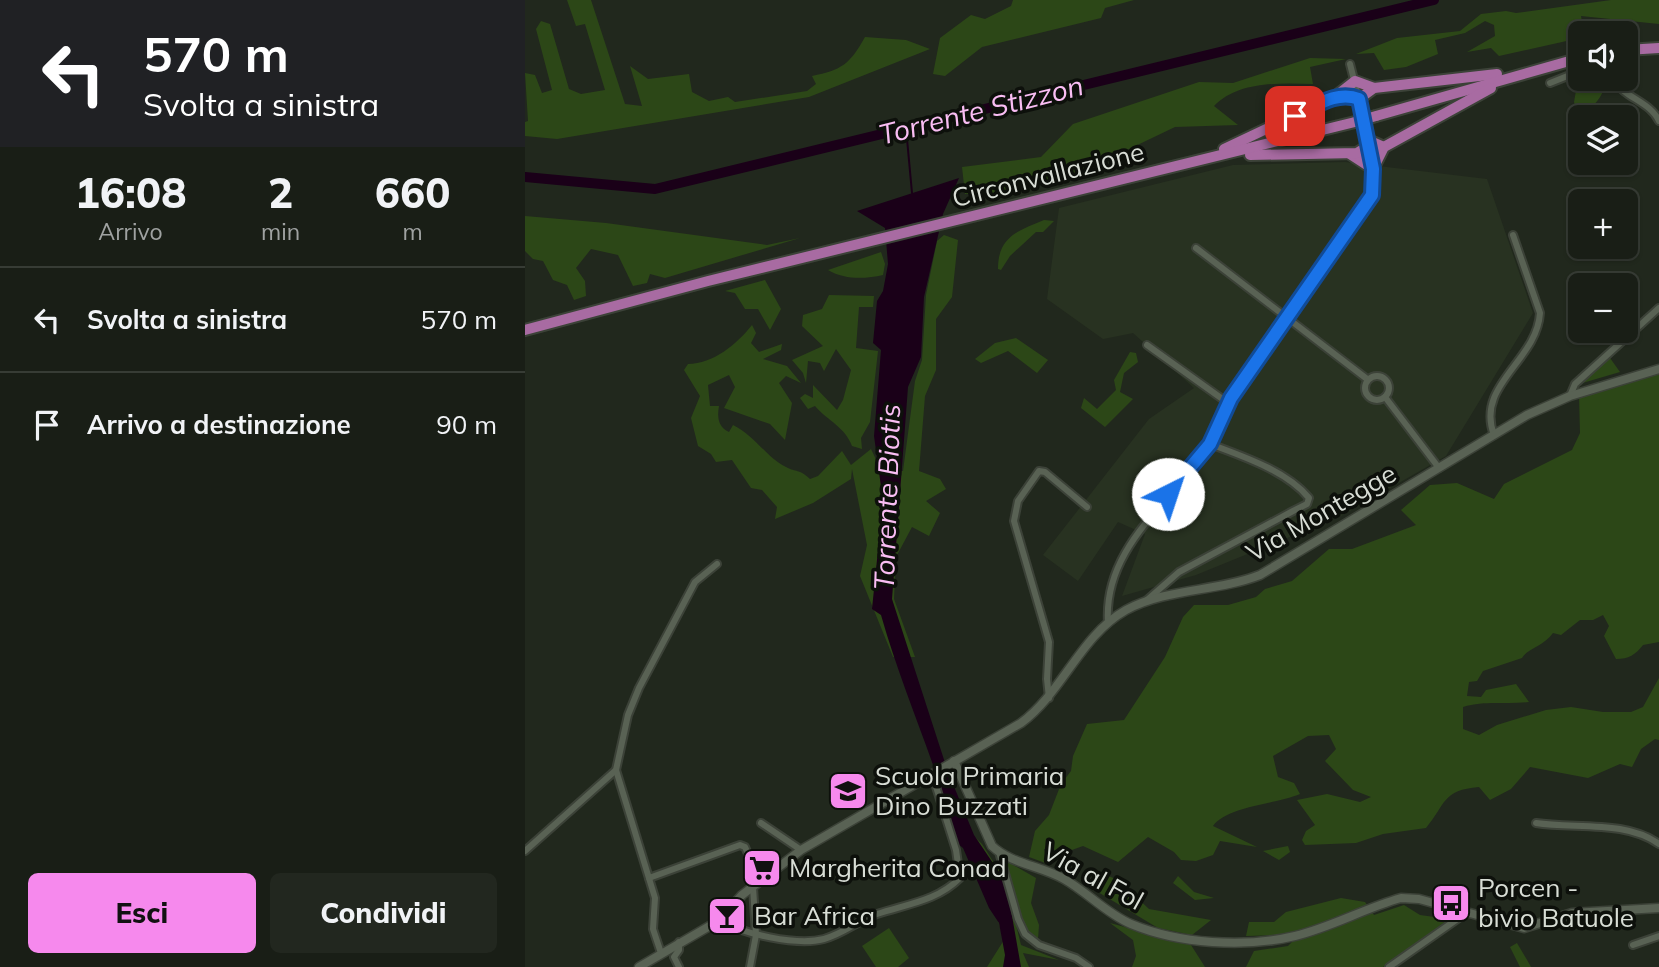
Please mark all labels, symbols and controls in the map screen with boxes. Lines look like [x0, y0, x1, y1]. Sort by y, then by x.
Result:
map controls [1568, 21, 1638, 343]
button: sound [1568, 21, 1638, 91]
text: 570 m [143, 23, 289, 84]
icon: left [28, 28, 119, 119]
water label: Torrente Stizzon [875, 67, 1087, 152]
text: Svolta a sinistra [143, 84, 379, 124]
pin [1265, 86, 1325, 146]
icon: arrive [1276, 97, 1314, 135]
button: layers [1568, 105, 1638, 175]
street label: Circonvallazione [948, 135, 1147, 214]
text: 16:08 [75, 166, 186, 219]
text: 2 [268, 166, 293, 219]
text: 660 [375, 166, 450, 219]
button: + [1568, 189, 1638, 259]
text: Arrivo [98, 217, 163, 246]
text: min [261, 217, 300, 246]
text: m [402, 217, 423, 246]
button: − [1568, 273, 1638, 343]
icon: left [28, 301, 66, 339]
text: Svolta a sinistra [87, 303, 287, 336]
text: 570 m [421, 303, 497, 336]
water label: Torrente Biotis [866, 403, 907, 591]
icon: arrive [28, 406, 66, 444]
text: Arrivo a destinazione [87, 408, 351, 441]
text: 90 m [436, 408, 497, 441]
street label: Via Montegge [1240, 456, 1402, 569]
position arrow [1131, 457, 1205, 531]
place label: Scuola Primaria Dino Buzzati [875, 759, 1064, 822]
school or university icon: Scuola Primaria Dino Buzzati [827, 770, 869, 812]
street label: Via al Fol [1037, 834, 1150, 917]
supermarket icon: Margherita Conad [741, 847, 783, 889]
place label: Margherita Conad [789, 851, 1007, 884]
place label: Porcen - bivio Batuole [1478, 871, 1634, 934]
button: Esci [28, 873, 256, 953]
button: Condividi [270, 873, 497, 953]
bus stop icon: Porcen - bivio Batuole [1430, 882, 1472, 924]
bar icon: Bar Africa [706, 895, 748, 937]
place label: Bar Africa [754, 899, 875, 932]

